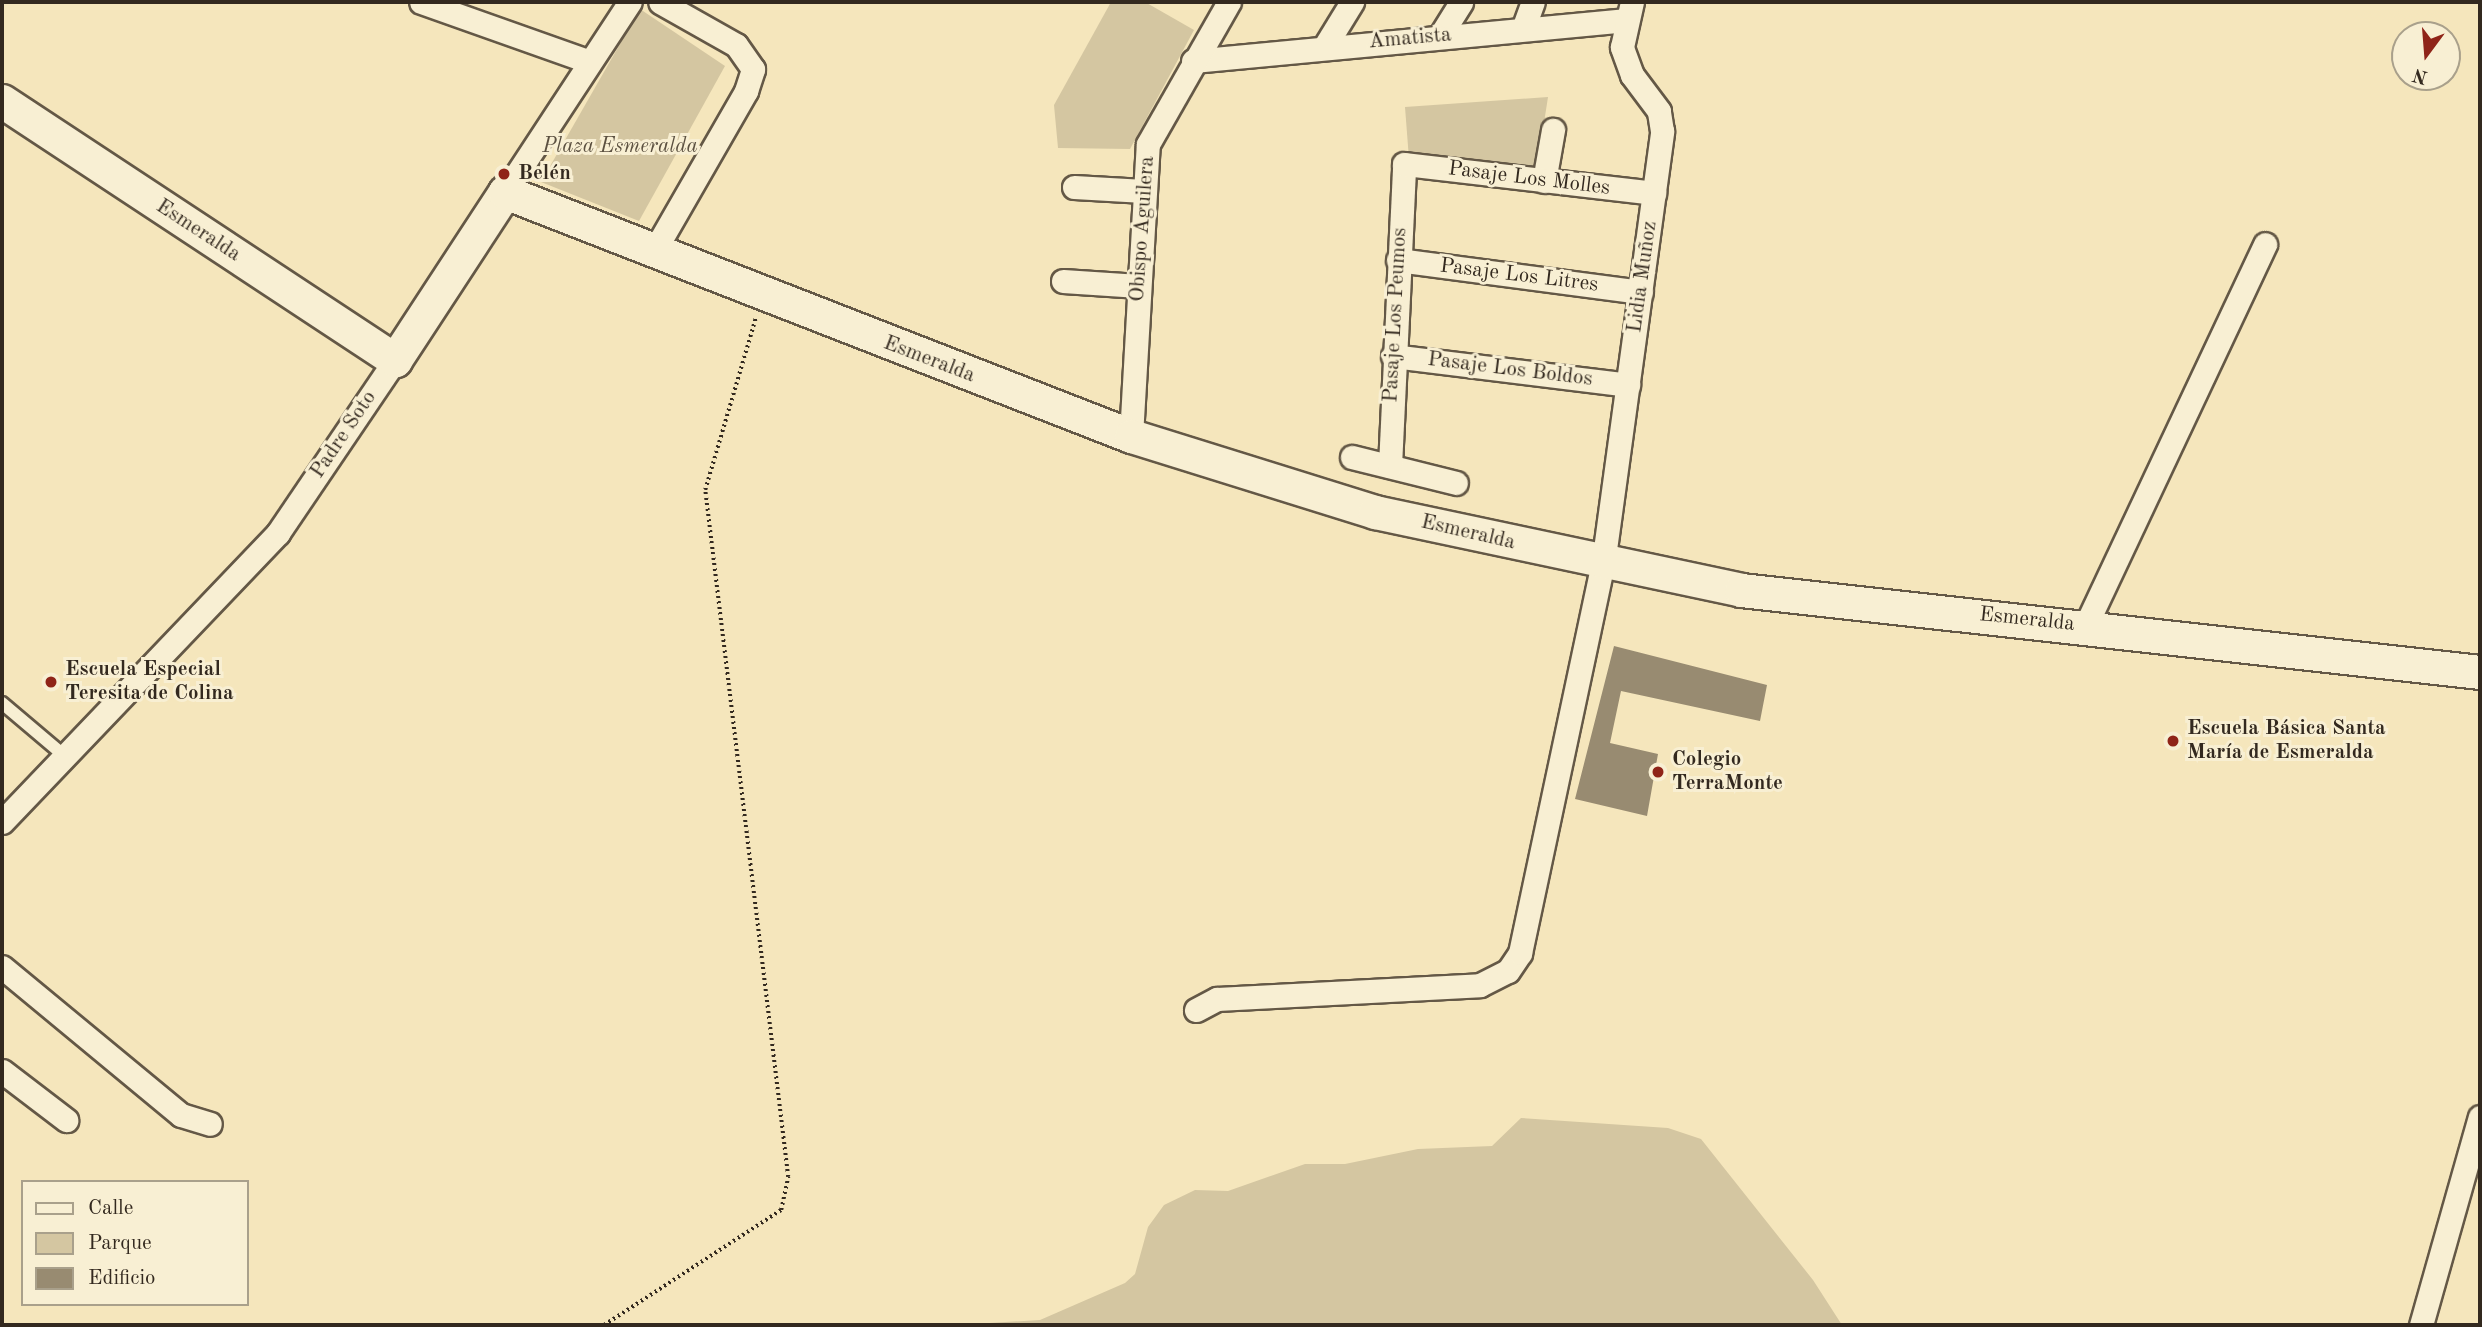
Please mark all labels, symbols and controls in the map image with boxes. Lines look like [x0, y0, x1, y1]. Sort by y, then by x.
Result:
north arrow [2391, 21, 2461, 91]
street label: Amatista [1368, 23, 1452, 55]
text: N [2411, 64, 2430, 86]
park label: Plaza Esmeralda [542, 134, 698, 160]
street label: Obispo Aguilera [1125, 155, 1161, 303]
street label: Pasaje Los Molles [1447, 157, 1611, 201]
place label: Belén [518, 161, 571, 187]
marker: Belén [496, 166, 512, 182]
street label: Esmeralda [151, 194, 245, 268]
street label: Lidia Muñoz [1623, 220, 1663, 334]
street label: Pasaje Los Peumos [1379, 227, 1413, 403]
street label: Pasaje Los Litres [1438, 254, 1600, 298]
street label: Esmeralda [880, 331, 978, 389]
street label: Pasaje Los Boldos [1426, 347, 1594, 393]
street label: Padre Soto [306, 386, 382, 484]
street label: Esmeralda [1418, 510, 1518, 556]
street label: Esmeralda [1978, 602, 2076, 638]
place label: Escuela Especial Teresita de Colina [65, 657, 234, 707]
marker: Escuela Especial Teresita de Colina [43, 674, 59, 690]
place label: Escuela Básica Santa María de Esmeralda [2187, 716, 2386, 766]
marker: Escuela Básica Santa María de Esmeralda [2165, 733, 2181, 749]
place label: Colegio TerraMonte [1672, 747, 1783, 797]
marker: Colegio TerraMonte [1650, 764, 1666, 780]
legend [21, 1180, 248, 1306]
text: Calle [88, 1198, 133, 1219]
text: Parque [88, 1233, 152, 1254]
text: Edificio [88, 1268, 156, 1289]

